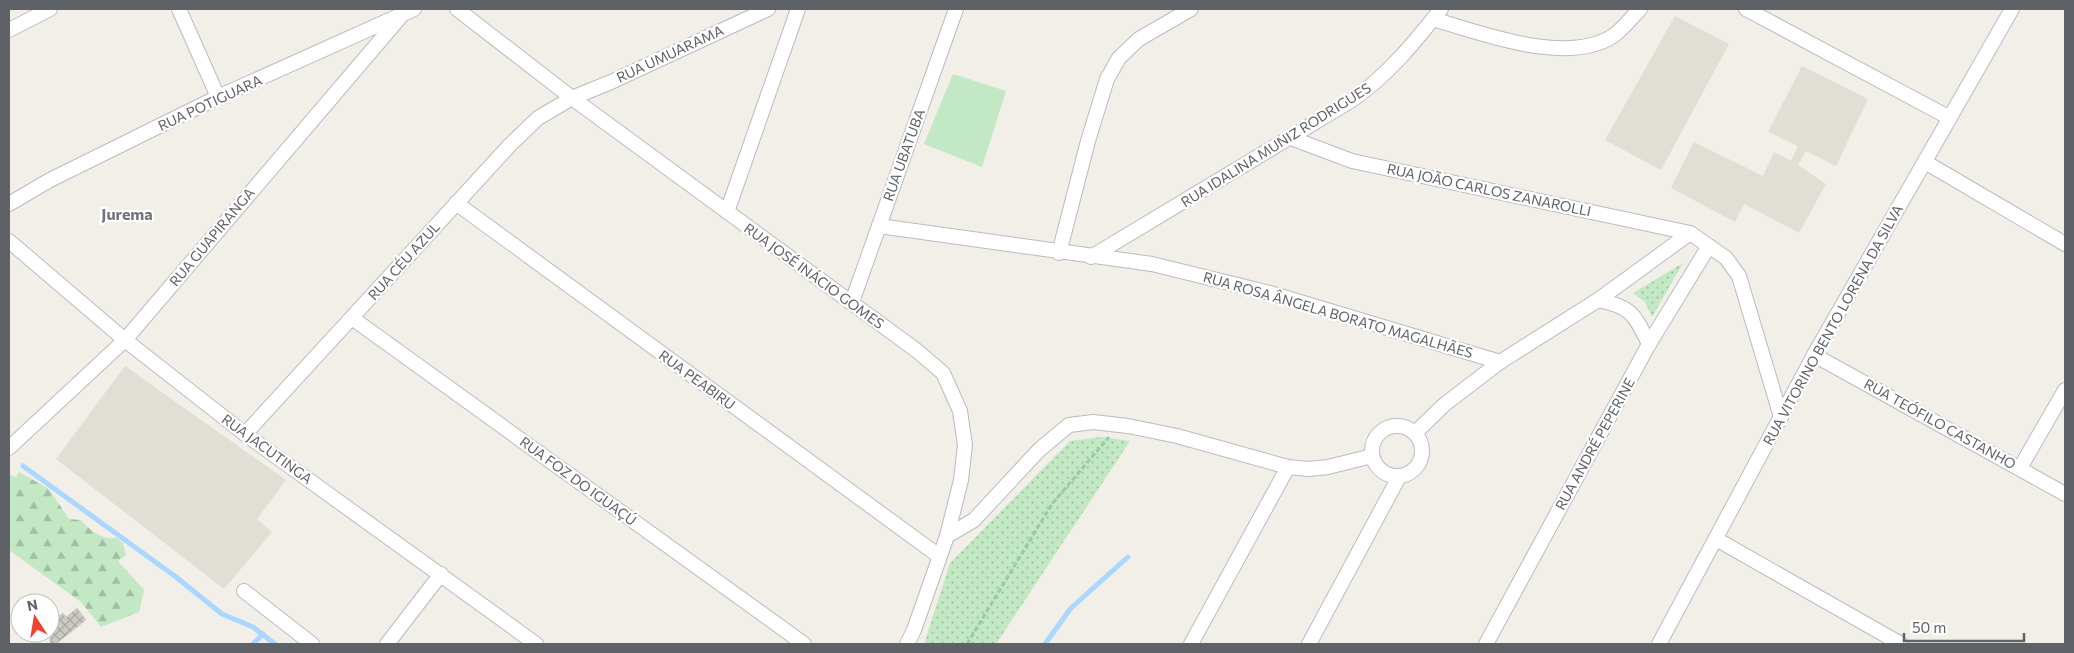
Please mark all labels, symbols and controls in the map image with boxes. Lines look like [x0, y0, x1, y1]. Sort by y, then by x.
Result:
street label: RUA UMUARAMA [614, 21, 726, 86]
street label: RUA POTIGUARA [155, 71, 265, 134]
street label: RUA IDALINA MUNIZ RODRIGUES [1178, 79, 1374, 210]
street label: RUA UBATUBA [879, 106, 928, 203]
street label: RUA JOÃO CARLOS ZANAROLLI [1385, 160, 1593, 219]
street label: RUA GUAPIRANGA [166, 184, 258, 289]
street label: RUA VITORINO BENTO LORENA DA SILVA [1759, 201, 1906, 448]
district label: Jurema [101, 204, 153, 223]
street label: RUA CÉU AZUL [364, 218, 443, 303]
street label: RUA JOSÉ INÁCIO GOMES [741, 219, 888, 332]
street label: RUA ROSA ÂNGELA BORATO MAGALHÃES [1201, 268, 1475, 361]
street label: RUA PEABIRU [656, 346, 739, 413]
street label: RUA ANDRÉ PEPERINE [1551, 375, 1638, 513]
street label: RUA TEÓFILO CASTANHO [1861, 375, 2019, 472]
street label: RUA JACUTINGA [219, 410, 316, 487]
street label: RUA FOZ DO IGUAÇÚ [517, 433, 640, 529]
north arrow [10, 593, 60, 643]
text: N [25, 595, 39, 614]
scale bar [1904, 610, 2024, 642]
text: 50 m [1912, 618, 1946, 636]

